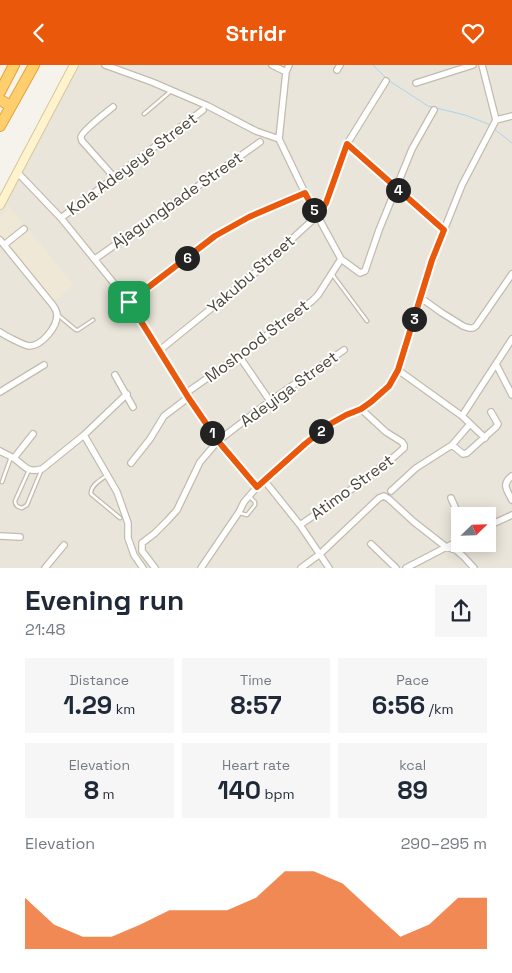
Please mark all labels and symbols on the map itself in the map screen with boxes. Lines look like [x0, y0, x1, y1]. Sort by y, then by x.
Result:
street label: Kola Adeyeye Street [63, 108, 201, 220]
street label: Ajagungbade Street [107, 147, 247, 253]
pin: 4 [386, 177, 410, 203]
pin: 5 [302, 197, 326, 223]
street label: Yakubu Street [203, 230, 299, 318]
pin: 6 [174, 245, 200, 271]
pin [108, 281, 150, 323]
street label: Moshood Street [201, 295, 313, 387]
pin: 3 [402, 307, 426, 331]
street label: Adeyiga Street [236, 346, 342, 432]
pin: 2 [308, 419, 334, 443]
pin: 1 [200, 421, 224, 445]
street label: Atimo Street [306, 450, 398, 524]
north arrow [451, 507, 496, 553]

